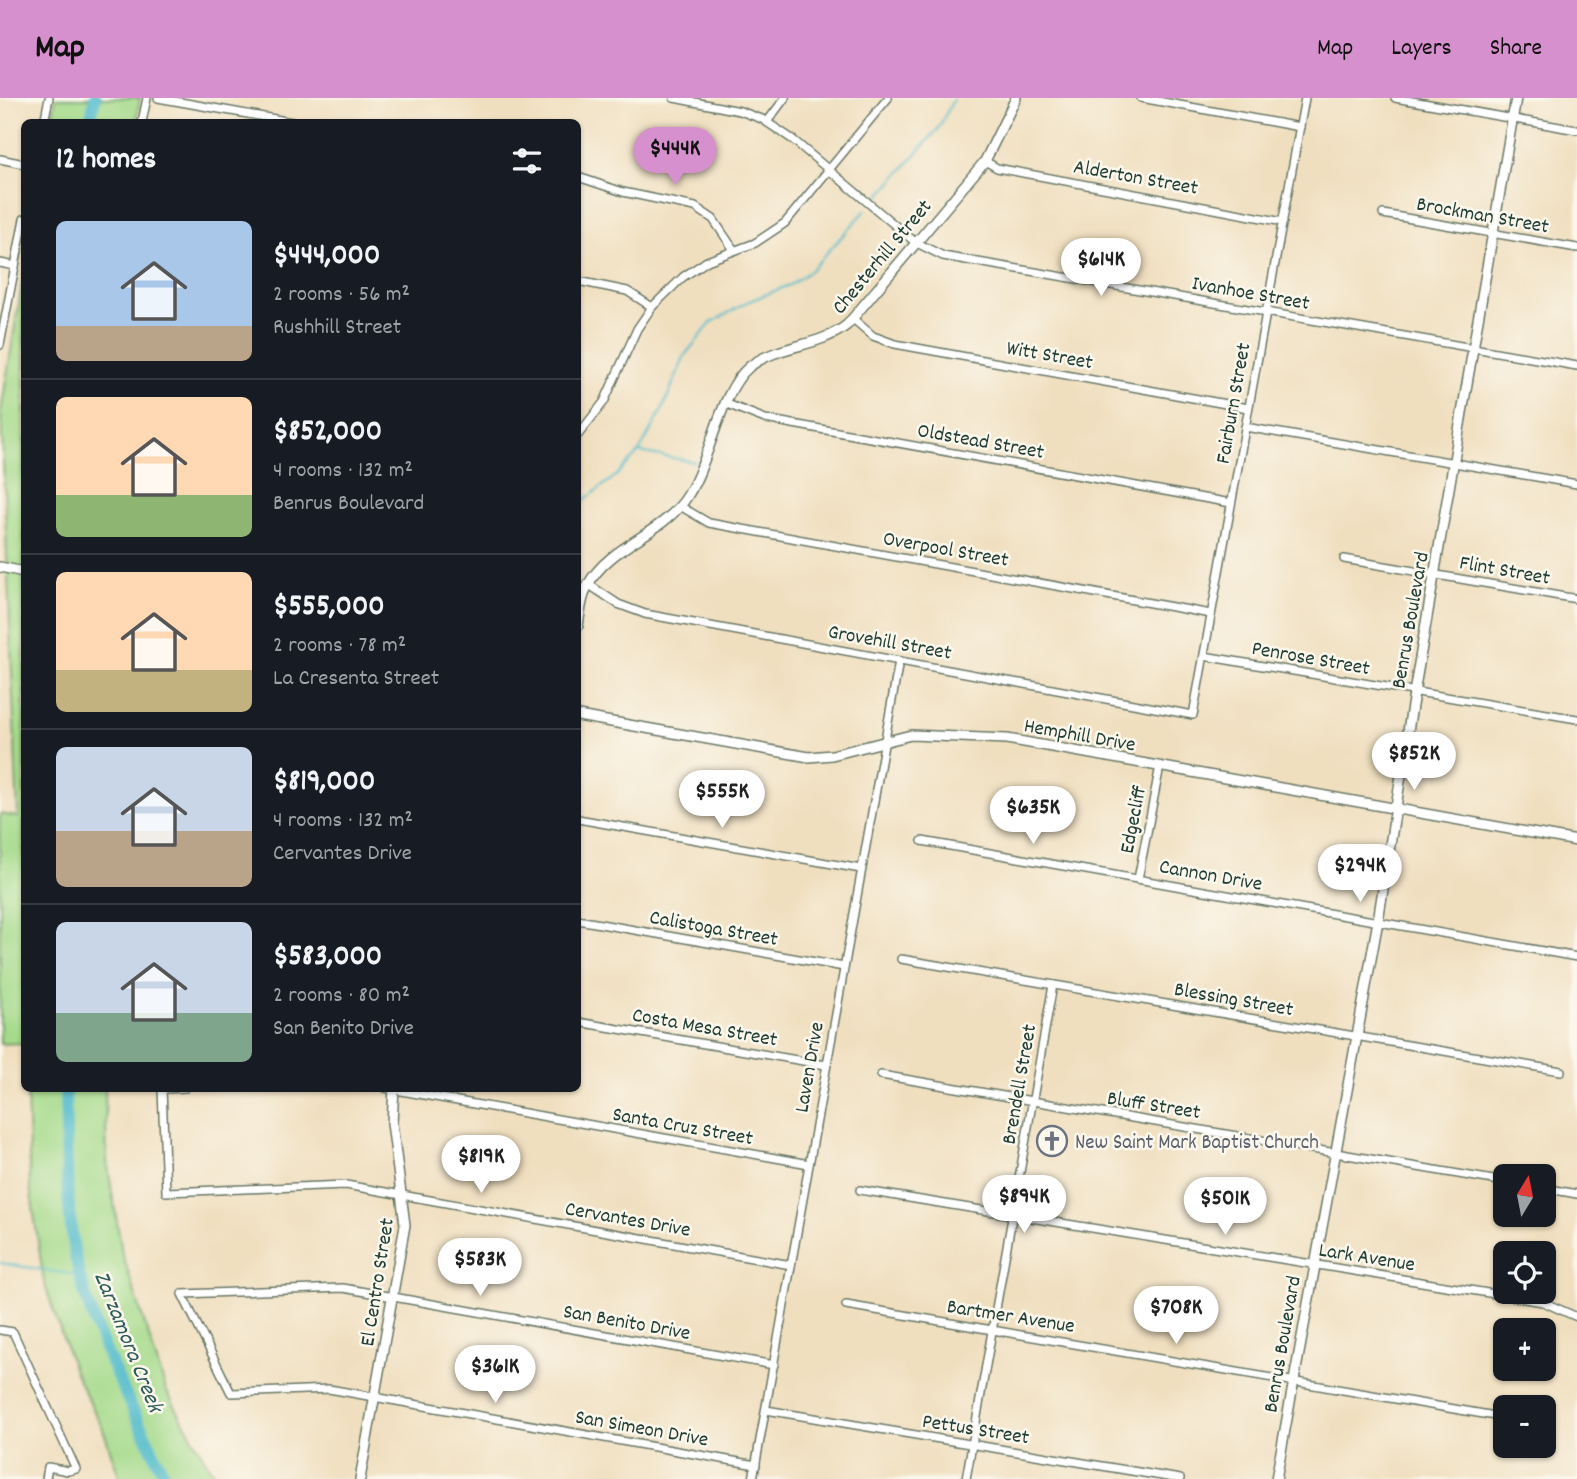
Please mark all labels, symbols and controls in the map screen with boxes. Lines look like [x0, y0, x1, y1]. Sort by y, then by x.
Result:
text: Map [35, 26, 85, 73]
text: Map [1317, 32, 1353, 66]
text: Layers [1391, 32, 1452, 66]
text: Share [1490, 32, 1542, 66]
pin: $444K [626, 127, 724, 187]
text: $444K [650, 133, 700, 166]
text: 12 homes [56, 140, 156, 183]
icon: filters [508, 142, 546, 180]
street label: Alderton Street [1071, 153, 1200, 205]
street label: Brockman Street [1414, 191, 1551, 243]
street label: Chesterhill Street [826, 194, 941, 322]
text: $444,000 [273, 236, 380, 279]
pin: $614K [1052, 238, 1150, 298]
text: $614K [1077, 244, 1125, 277]
icon: home [112, 249, 196, 333]
street label: Ivanhoe Street [1189, 270, 1312, 320]
text: 2 rooms · 56 m² [273, 279, 410, 312]
text: Rushhill Street [273, 312, 401, 345]
street label: Witt Street [1004, 335, 1095, 379]
street label: Fairburn Street [1210, 340, 1260, 466]
text: $852,000 [273, 412, 382, 455]
street label: Oldstead Street [915, 417, 1046, 469]
icon: home [112, 425, 196, 509]
text: 4 rooms · 132 m² [273, 455, 413, 488]
text: Benrus Boulevard [273, 488, 424, 521]
street label: Overpool Street [880, 525, 1011, 577]
street label: Flint Street [1457, 549, 1552, 595]
street label: Benrus Boulevard [1385, 550, 1439, 691]
text: $555,000 [273, 587, 385, 630]
icon: home [112, 600, 196, 684]
street label: Grovehill Street [825, 618, 954, 670]
text: 2 rooms · 78 m² [273, 630, 406, 663]
street label: Penrose Street [1249, 635, 1372, 685]
text: La Cresenta Street [273, 663, 439, 696]
street label: Hemphill Drive [1021, 712, 1138, 762]
pin: $852K [1365, 732, 1463, 792]
text: $852K [1388, 738, 1440, 771]
text: $819,000 [273, 762, 375, 805]
pin: $555K [673, 770, 771, 830]
icon: home [112, 775, 196, 859]
text: $555K [695, 776, 749, 809]
street label: Edgecliff [1114, 783, 1156, 856]
pin: $635K [984, 786, 1082, 846]
text: $635K [1006, 792, 1060, 825]
text: 4 rooms · 132 m² [273, 805, 413, 838]
text: Cervantes Drive [273, 838, 412, 871]
pin: $294K [1311, 844, 1409, 904]
text: $294K [1334, 850, 1386, 883]
street label: Cannon Drive [1157, 853, 1264, 901]
street label: Calistoga Street [647, 904, 780, 956]
text: $583,000 [273, 937, 382, 980]
icon: home [112, 950, 196, 1034]
street label: Blessing Street [1172, 976, 1296, 1026]
text: 2 rooms · 80 m² [273, 980, 410, 1013]
street label: Costa Mesa Street [629, 1001, 780, 1057]
text: San Benito Drive [273, 1013, 414, 1046]
street label: Laven Drive [788, 1020, 834, 1115]
street label: Brendell Street [996, 1022, 1046, 1147]
street label: Bluff Street [1105, 1085, 1203, 1129]
street label: Santa Cruz Street [610, 1101, 755, 1155]
church icon: New Saint Mark Baptist Church [1035, 1124, 1069, 1158]
place label: New Saint Mark Baptist Church [1075, 1129, 1319, 1159]
pin: $819K [432, 1136, 530, 1195]
text: $819K [457, 1141, 505, 1174]
north arrow [1493, 1164, 1556, 1227]
map controls [1493, 1164, 1556, 1458]
pin: $894K [975, 1176, 1073, 1235]
pin: $501K [1176, 1178, 1274, 1237]
text: $894K [998, 1181, 1050, 1214]
text: $501K [1200, 1183, 1250, 1216]
street label: Cervantes Drive [562, 1195, 693, 1247]
street label: El Centro Street [354, 1216, 404, 1349]
street label: Lark Avenue [1316, 1237, 1417, 1281]
pin: $583K [431, 1238, 529, 1298]
button: locate [1493, 1241, 1556, 1304]
text: $583K [454, 1244, 506, 1277]
water label: Zarzamora Creek [84, 1267, 171, 1420]
street label: Benrus Boulevard [1257, 1274, 1311, 1415]
pin: $708K [1127, 1286, 1225, 1346]
text: $708K [1150, 1292, 1202, 1325]
street label: Bartmer Avenue [944, 1293, 1077, 1343]
street label: San Benito Drive [560, 1298, 692, 1350]
button: + [1493, 1318, 1556, 1381]
pin: $361K [446, 1346, 544, 1405]
text: $361K [471, 1351, 519, 1384]
button: − [1493, 1395, 1556, 1458]
street label: San Simeon Drive [573, 1403, 710, 1456]
street label: Pettus Street [920, 1408, 1031, 1454]

